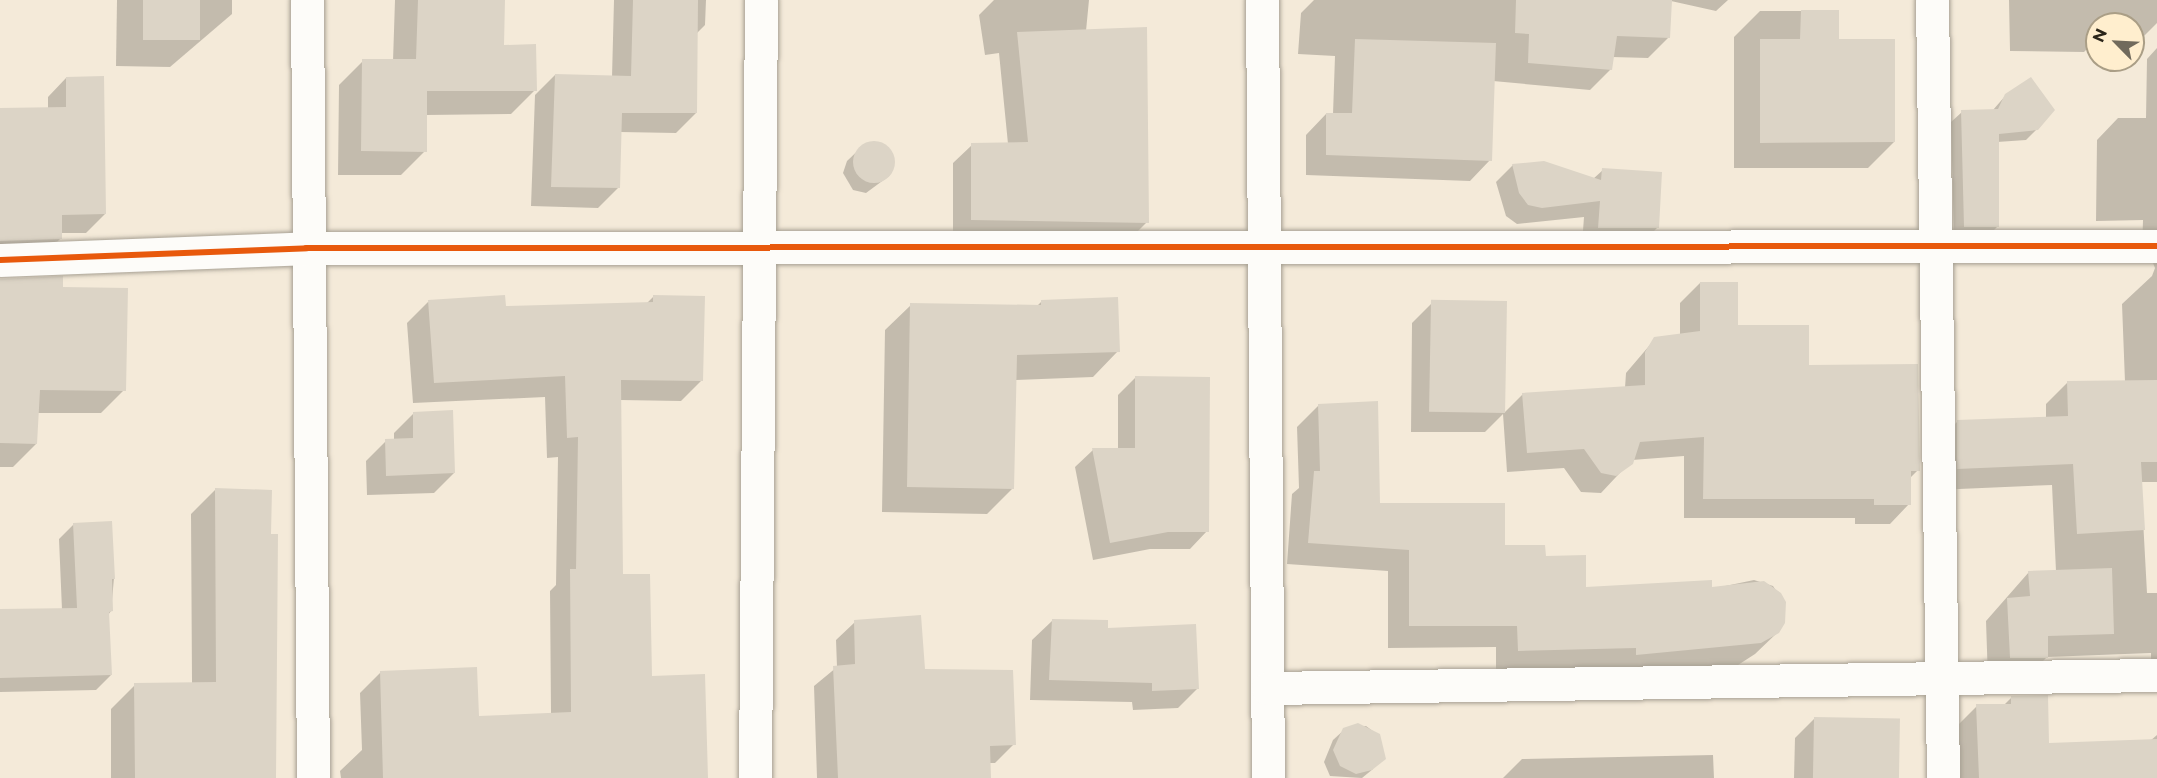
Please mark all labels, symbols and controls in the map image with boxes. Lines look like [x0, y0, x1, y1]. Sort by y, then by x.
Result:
north arrow [2085, 12, 2145, 72]
text: N [2089, 26, 2111, 45]

